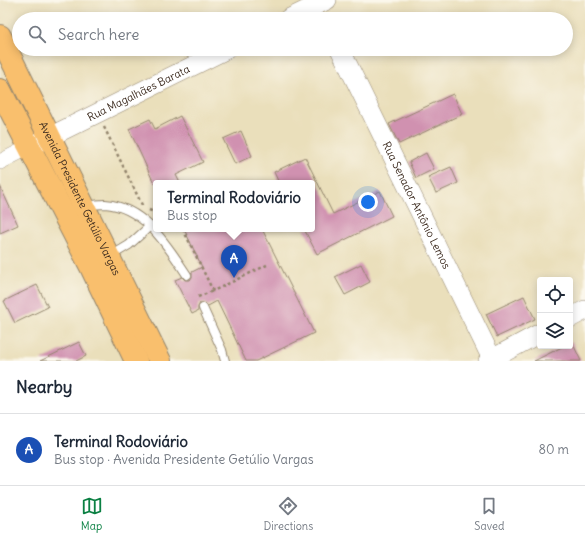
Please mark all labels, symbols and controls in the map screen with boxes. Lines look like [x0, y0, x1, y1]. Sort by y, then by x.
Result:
search box [12, 12, 573, 56]
icon: search [26, 23, 48, 45]
text: Search here [58, 25, 139, 44]
street label: Rua Magalhães Barata [85, 62, 192, 124]
street label: Avenida Presidente Getúlio Vargas [36, 119, 124, 278]
street label: Rua Senador Antônio Lemos [379, 139, 454, 271]
popup [153, 180, 315, 232]
text: Terminal Rodoviário [167, 188, 301, 207]
your location [358, 192, 378, 212]
text: Bus stop [167, 207, 217, 224]
pin: A [221, 245, 247, 278]
map controls [537, 277, 573, 349]
button: locate [537, 277, 573, 313]
button: layers [537, 313, 573, 349]
text: Nearby [16, 376, 72, 398]
text: Terminal Rodoviário [54, 432, 188, 451]
text: A [25, 441, 33, 458]
text: 80 m [538, 441, 569, 458]
text: Bus stop · Avenida Presidente Getúlio Vargas [54, 451, 314, 468]
tab: Map [81, 495, 103, 533]
tab: Directions [264, 495, 313, 533]
tab: Saved [474, 495, 504, 533]

